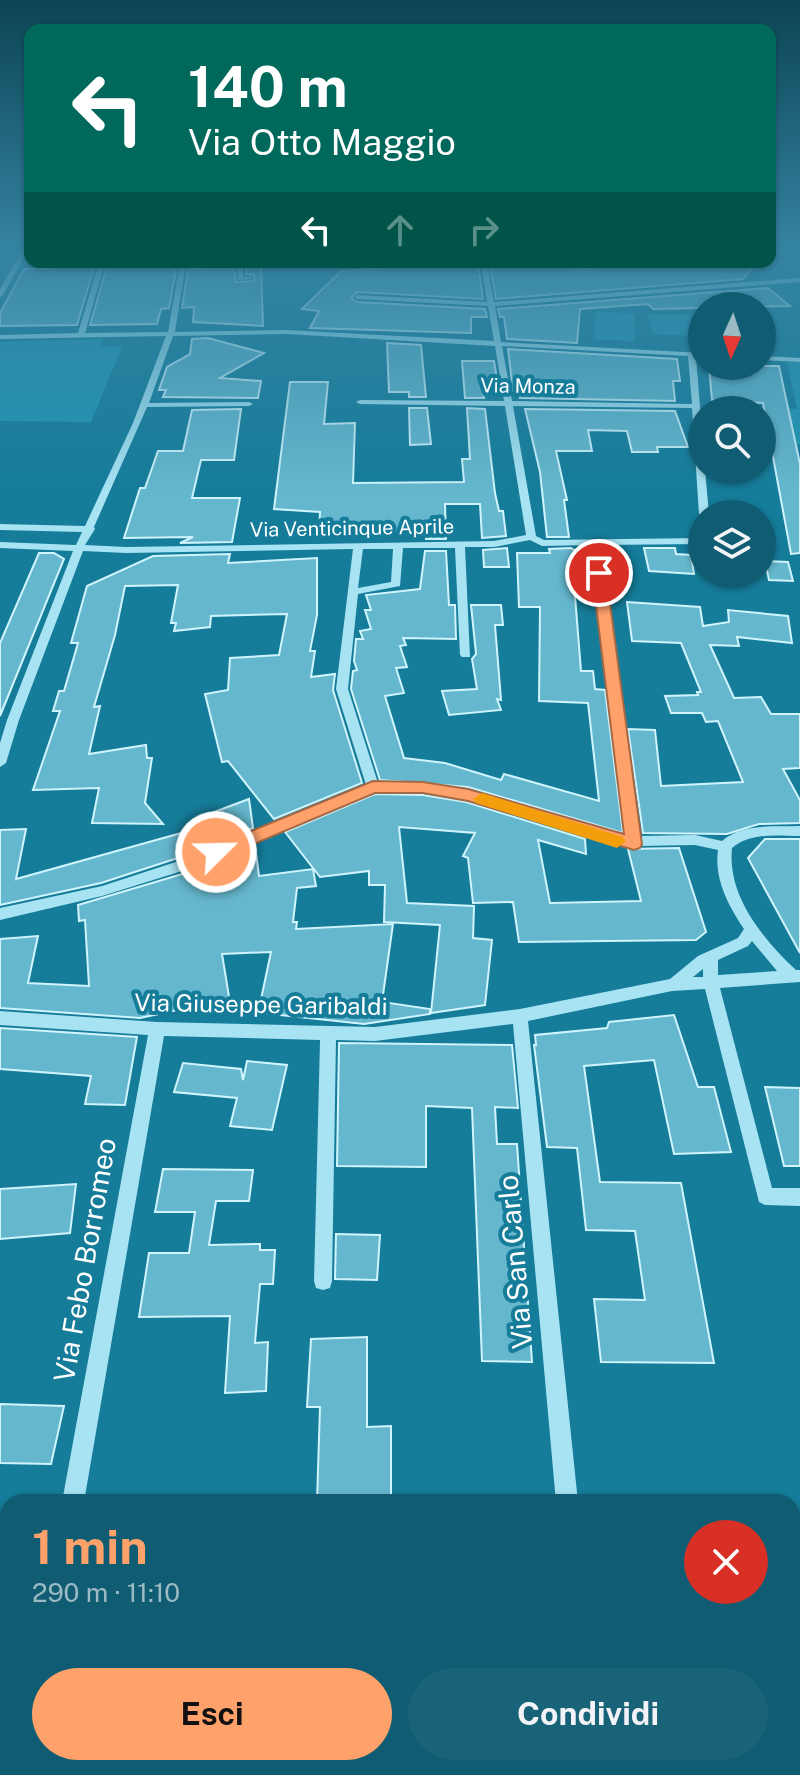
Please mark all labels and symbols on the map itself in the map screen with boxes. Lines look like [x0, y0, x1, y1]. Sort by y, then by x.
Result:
north arrow [688, 292, 776, 380]
street label: Via Monza [480, 373, 576, 399]
street label: Via Venticinque Aprile [250, 514, 454, 542]
pin [565, 539, 633, 607]
position arrow [174, 810, 258, 894]
street label: Via Giuseppe Garibaldi [134, 988, 388, 1020]
street label: Via Febo Borromeo [47, 1135, 122, 1385]
street label: Via San Carlo [490, 1174, 539, 1350]

